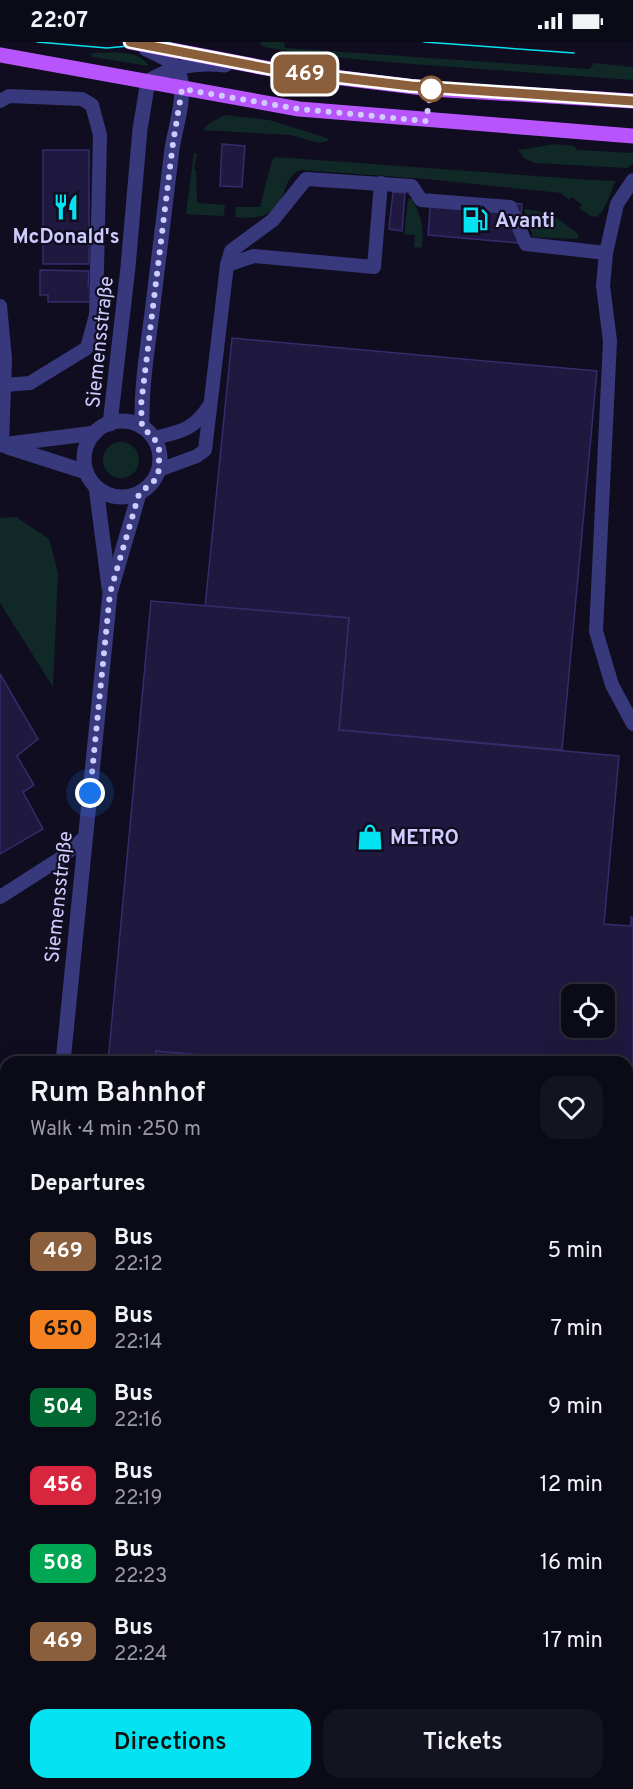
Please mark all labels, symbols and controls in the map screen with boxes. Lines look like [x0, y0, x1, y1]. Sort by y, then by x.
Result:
text: 22:07 [30, 8, 88, 35]
line badge: 469 [270, 54, 340, 93]
text: 469 [285, 61, 325, 88]
unlabelled marker [418, 76, 444, 102]
restaurant icon: McDonald's [51, 192, 81, 222]
fuel station icon: Avanti [460, 205, 490, 235]
place label: Avanti [495, 209, 555, 235]
place label: McDonald's [12, 225, 120, 251]
street label: Siemensstraße [81, 275, 121, 409]
your location [75, 778, 105, 808]
shop icon: METRO [355, 822, 385, 852]
place label: METRO [390, 826, 459, 852]
street label: Siemensstraße [40, 830, 80, 964]
map controls [561, 984, 615, 1038]
button: locate [561, 984, 615, 1038]
text: Rum Bahnhof [30, 1076, 205, 1112]
button: heart [540, 1076, 603, 1139]
text: Walk · 4 min · 250 m [30, 1117, 201, 1143]
text: Departures [30, 1171, 146, 1198]
text: Bus [114, 1225, 153, 1252]
text: 469 [43, 1238, 83, 1265]
text: 5 min [548, 1238, 603, 1265]
text: 22:12 [114, 1252, 163, 1278]
text: Bus [114, 1303, 153, 1330]
text: 650 [43, 1316, 83, 1343]
text: 7 min [551, 1316, 603, 1343]
text: 22:14 [114, 1330, 162, 1356]
text: Bus [114, 1381, 153, 1408]
text: 504 [43, 1394, 83, 1421]
text: 9 min [548, 1394, 603, 1421]
text: 22:16 [114, 1408, 162, 1434]
text: Bus [114, 1459, 153, 1486]
text: 456 [43, 1472, 83, 1499]
text: 12 min [540, 1472, 603, 1499]
text: 22:19 [114, 1486, 162, 1512]
text: Bus [114, 1537, 153, 1564]
text: 508 [43, 1550, 83, 1577]
text: 16 min [540, 1550, 603, 1577]
text: 22:23 [114, 1564, 167, 1590]
text: Bus [114, 1615, 153, 1642]
text: 469 [43, 1628, 83, 1655]
text: 17 min [543, 1628, 603, 1655]
text: 22:24 [114, 1642, 167, 1668]
button: Directions [30, 1709, 311, 1778]
button: Tickets [323, 1709, 603, 1778]

